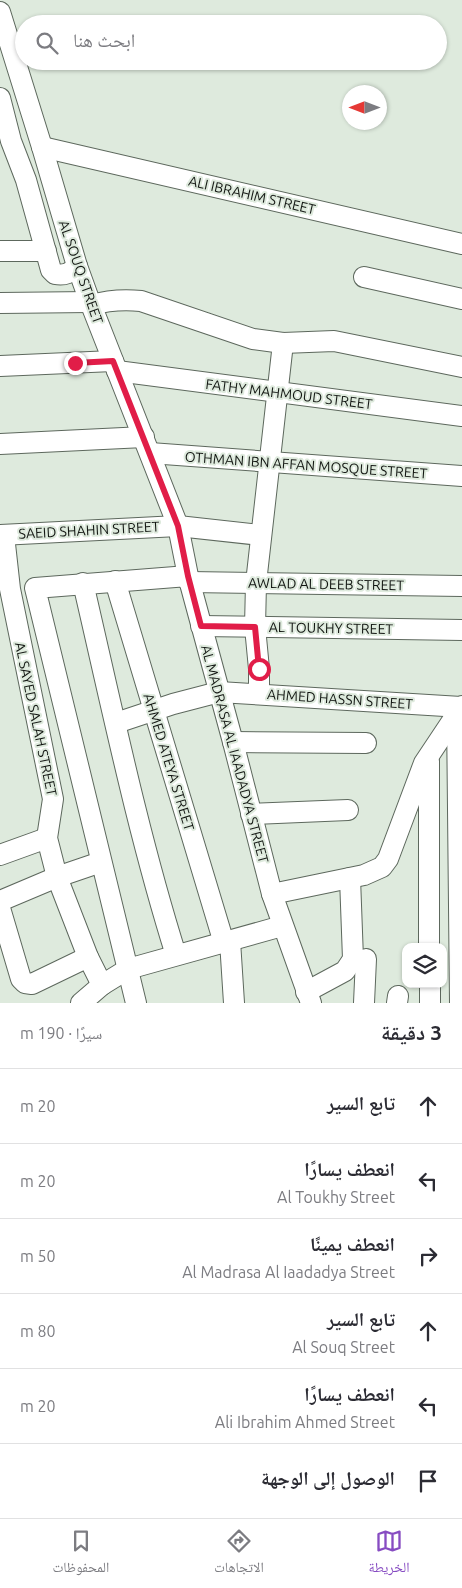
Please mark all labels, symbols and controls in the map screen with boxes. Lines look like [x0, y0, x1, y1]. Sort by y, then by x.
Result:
search box [15, 15, 447, 70]
icon: search [33, 29, 61, 57]
text: ابحث هنا [73, 29, 135, 51]
north arrow [342, 85, 387, 130]
street label: ALI IBRAHIM STREET [187, 173, 317, 217]
street label: AL SOUQ STREET [56, 218, 106, 326]
route end [64, 352, 87, 375]
street label: FATHY MAHMOUD STREET [205, 376, 374, 412]
street label: OTHMAN IBN AFFAN MOSQUE STREET [184, 449, 428, 481]
street label: SAEID SHAHIN STREET [18, 518, 160, 542]
street label: AWLAD AL DEEB STREET [248, 575, 404, 593]
street label: AL TOUKHY STREET [269, 619, 394, 637]
street label: AL SAYED SALAH STREET [12, 640, 60, 798]
street label: AL MADRASA AL IAADADYA STREET [198, 643, 272, 865]
route start [248, 658, 271, 681]
street label: AHMED HASSN STREET [266, 686, 414, 712]
street label: AHMED ATEYA STREET [140, 691, 198, 833]
map controls [402, 943, 447, 988]
button: layers [402, 943, 447, 988]
text: 3 دقيقة [381, 1020, 442, 1044]
text: سيرًا · 190 m [20, 1024, 102, 1042]
text: تابع السير [327, 1092, 395, 1114]
icon: ahead [414, 1092, 442, 1120]
text: 20 m [20, 1097, 56, 1115]
text: انعطف يسارًا [304, 1158, 395, 1180]
icon: left [414, 1167, 442, 1195]
text: 20 m [20, 1172, 56, 1190]
text: Al Toukhy Street [277, 1188, 395, 1206]
text: انعطف يمينًا [310, 1233, 395, 1255]
icon: right [414, 1242, 442, 1270]
text: 50 m [20, 1247, 56, 1265]
text: Al Madrasa Al Iaadadya Street [182, 1263, 395, 1281]
text: تابع السير [327, 1308, 395, 1330]
icon: ahead [414, 1317, 442, 1345]
text: 80 m [20, 1322, 56, 1340]
text: Al Souq Street [292, 1338, 395, 1356]
text: انعطف يسارًا [304, 1383, 395, 1405]
icon: left [414, 1392, 442, 1420]
text: 20 m [20, 1397, 56, 1415]
text: Ali Ibrahim Ahmed Street [215, 1413, 395, 1431]
text: الوصول إلى الوجهة [261, 1467, 395, 1489]
icon: arrive [414, 1467, 442, 1495]
tab: المحفوظات [52, 1527, 109, 1581]
tab: الاتجاهات [214, 1527, 264, 1581]
tab: الخريطة [368, 1527, 410, 1581]

